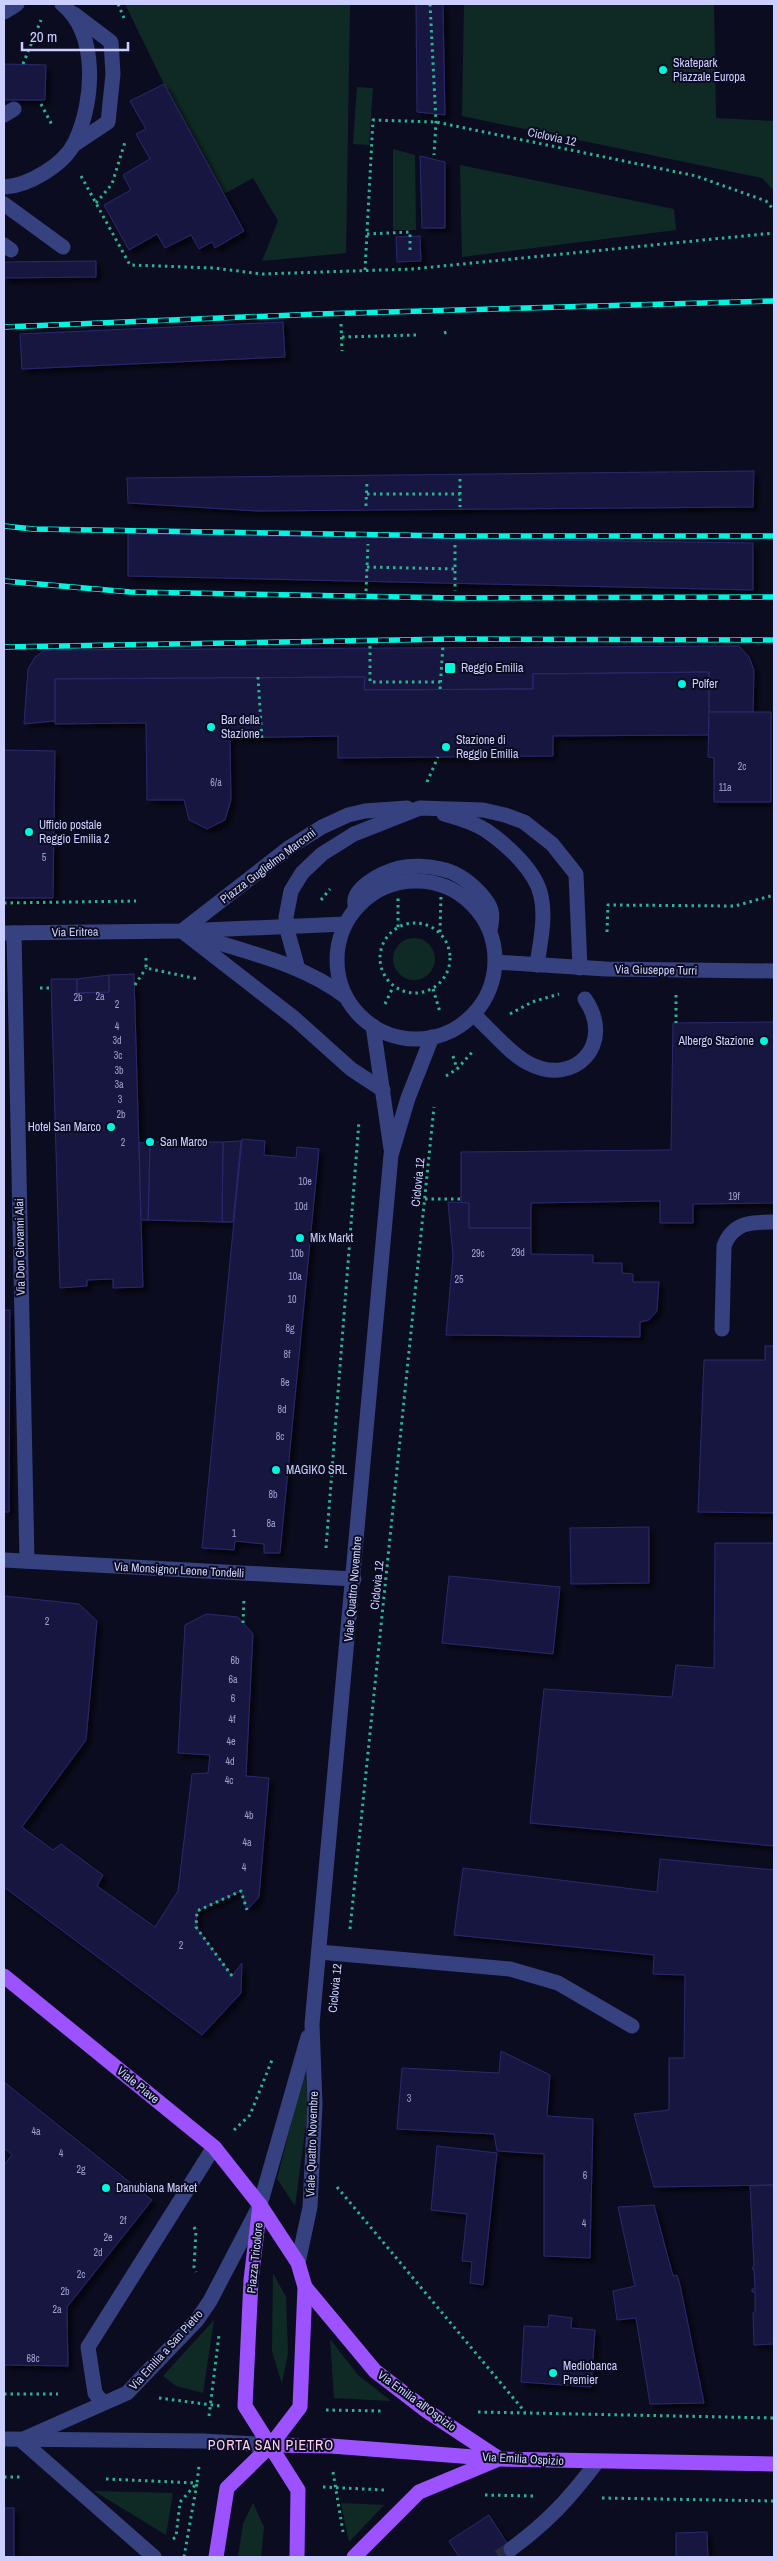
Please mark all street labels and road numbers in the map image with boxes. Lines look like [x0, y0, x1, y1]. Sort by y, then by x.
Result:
street label: Ciclovia 12 [526, 124, 578, 150]
street label: Piazza Guglielmo Marconi [217, 825, 319, 907]
street label: Via Eritrea [51, 924, 99, 940]
street label: Via Giuseppe Turri [615, 961, 697, 979]
street label: Ciclovia 12 [407, 1157, 429, 1207]
street label: Via Don Giovanni Alai [11, 1198, 29, 1296]
street label: Viale Quattro Novembre [340, 1536, 366, 1642]
street label: Via Monsignor Leone Tondelli [113, 1559, 245, 1581]
street label: Ciclovia 12 [366, 1560, 388, 1610]
street label: Ciclovia 12 [324, 1963, 346, 2013]
street label: Viale Piave [113, 2063, 163, 2107]
street label: Viale Quattro Novembre [302, 2091, 322, 2197]
street label: Piazza Tricolore [243, 2222, 267, 2294]
street label: Via Emilia a San Pietro [126, 2306, 206, 2394]
street label: Via Emilia all'Ospizio [374, 2367, 460, 2435]
street label: Via Emilia Ospizio [482, 2449, 564, 2469]

